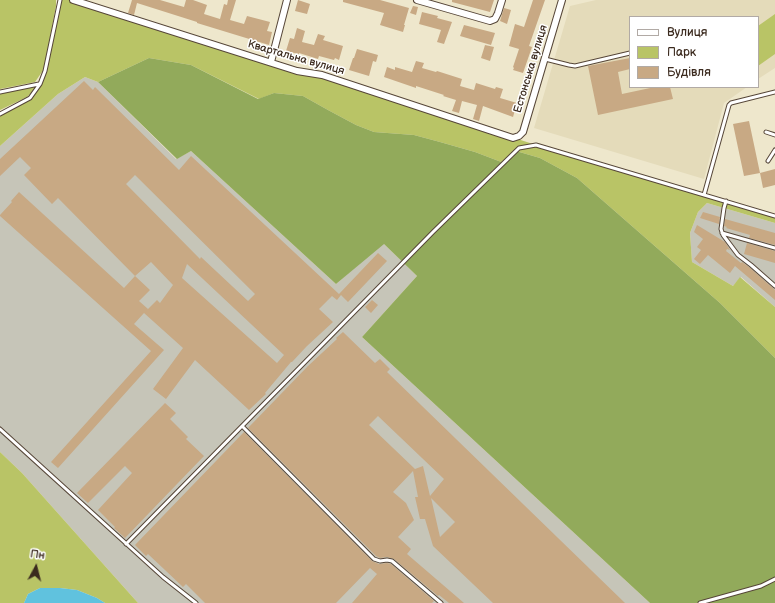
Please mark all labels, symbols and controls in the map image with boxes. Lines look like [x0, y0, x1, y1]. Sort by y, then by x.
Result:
legend [629, 16, 759, 88]
street label: Естонська вулиця [511, 23, 551, 115]
text: Вулиця [667, 25, 707, 40]
street label: Квартальна вулиця [246, 38, 346, 78]
text: Парк [667, 45, 696, 60]
text: Будівля [667, 65, 711, 80]
north arrow [16, 547, 56, 587]
text: Пн [29, 547, 46, 562]

